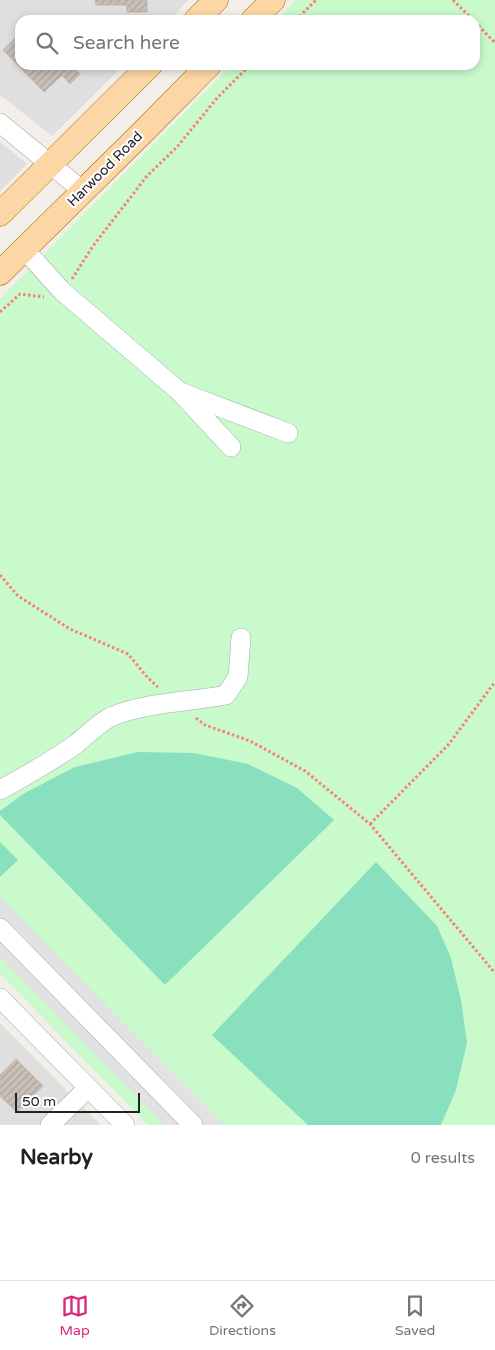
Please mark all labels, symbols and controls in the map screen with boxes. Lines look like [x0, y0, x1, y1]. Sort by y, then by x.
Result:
search box [15, 15, 480, 70]
icon: search [33, 29, 61, 57]
text: Search here [73, 32, 180, 54]
street label: Harwood Road [64, 128, 146, 210]
scale bar [15, 1090, 140, 1113]
text: 50 m [22, 1093, 56, 1110]
text: Nearby [20, 1145, 93, 1170]
text: 0 results [411, 1148, 475, 1168]
tab: Map [60, 1292, 90, 1339]
tab: Directions [209, 1292, 276, 1339]
tab: Saved [395, 1292, 435, 1339]

